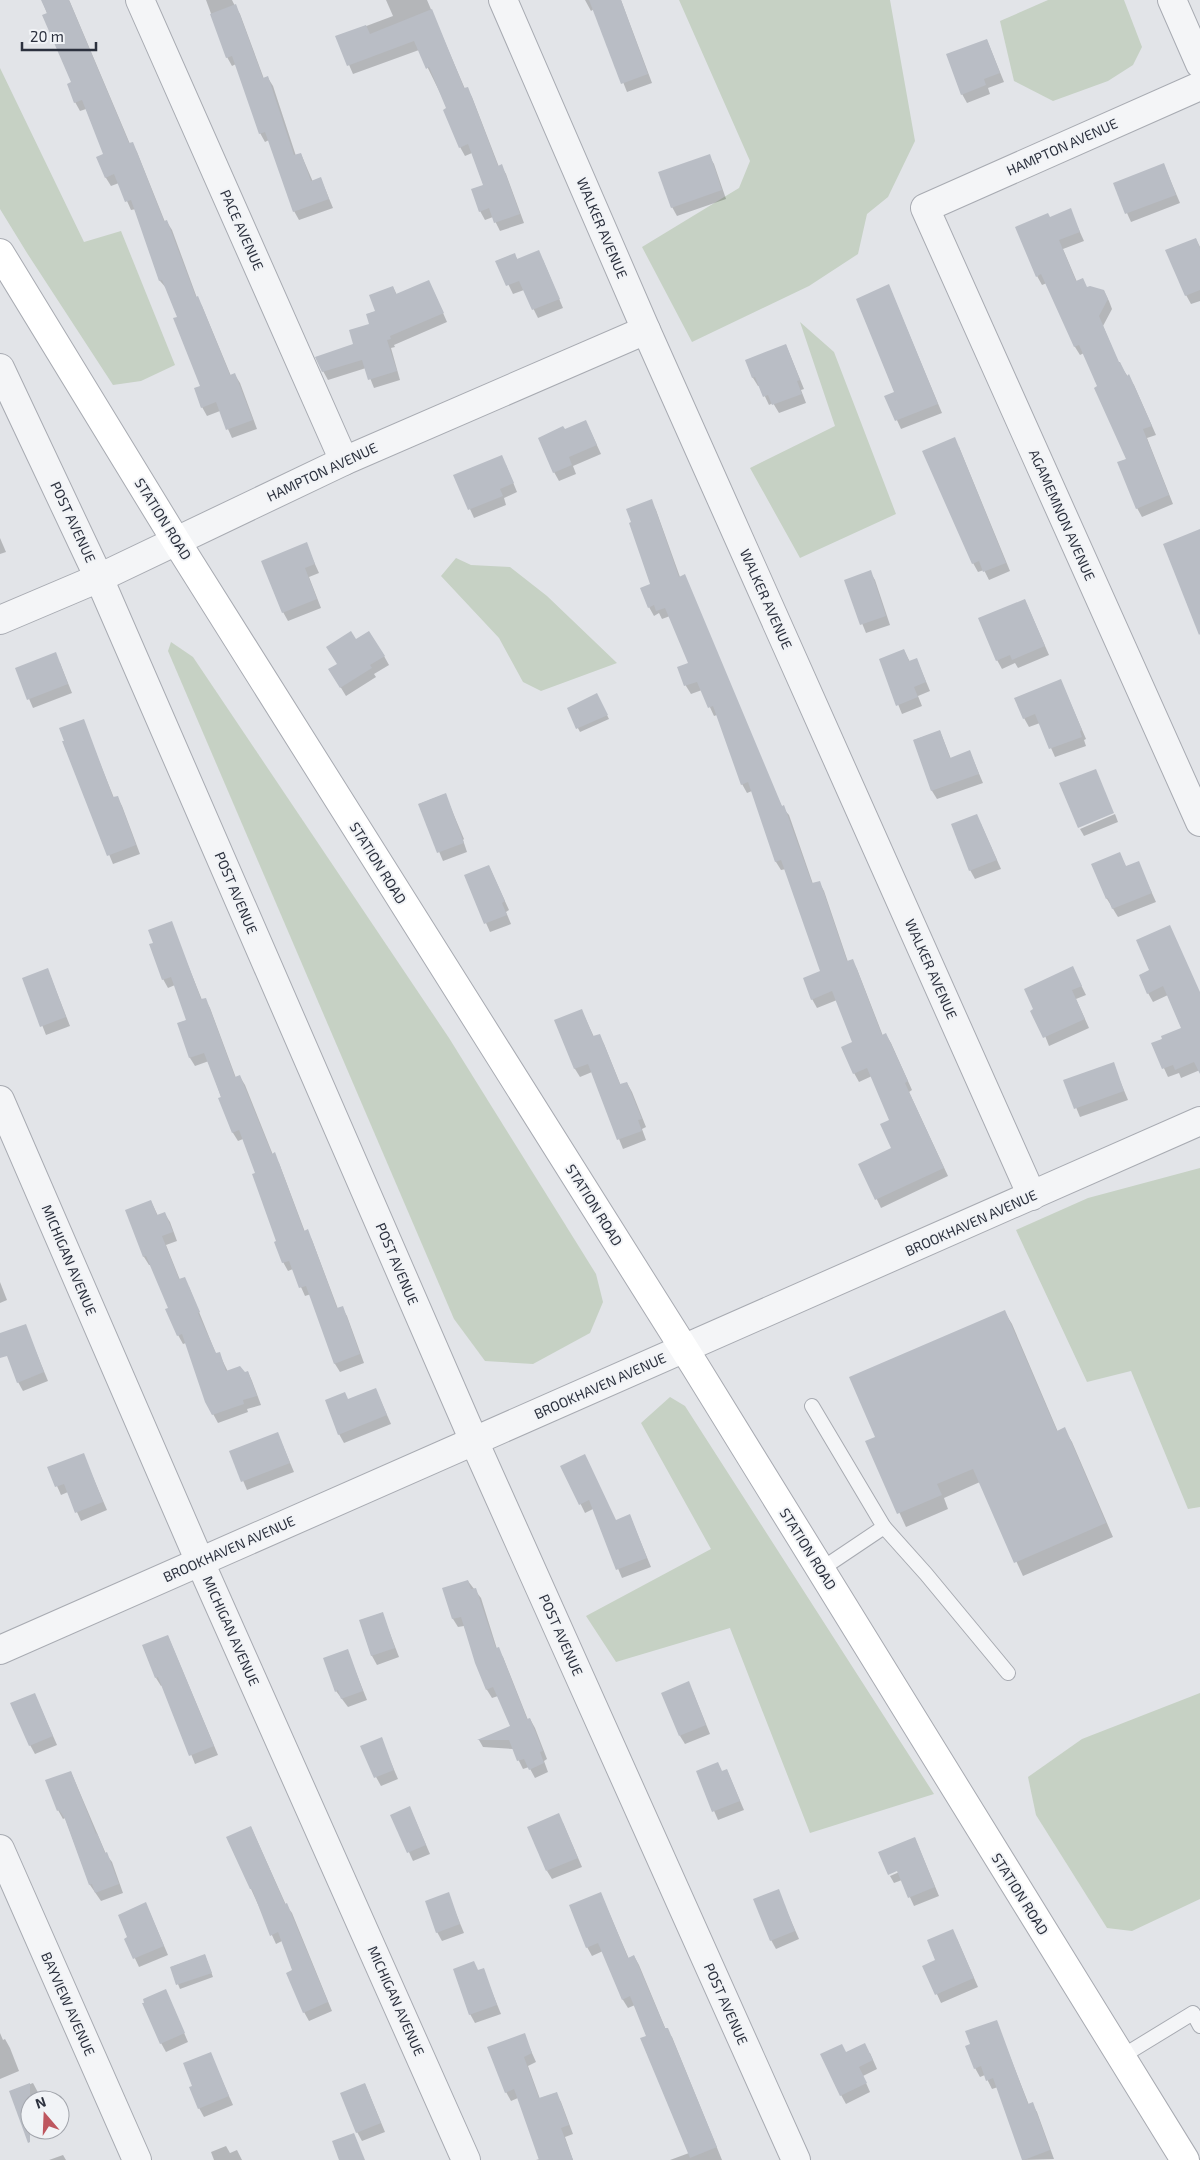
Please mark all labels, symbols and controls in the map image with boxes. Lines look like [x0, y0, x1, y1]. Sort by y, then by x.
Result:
scale bar [22, 20, 96, 52]
text: 20 m [30, 27, 64, 45]
street label: HAMPTON AVENUE [1003, 114, 1120, 179]
street label: WALKER AVENUE [574, 175, 631, 281]
street label: PACE AVENUE [217, 187, 268, 273]
street label: HAMPTON AVENUE [264, 438, 380, 505]
street label: AGAMEMNON AVENUE [1026, 446, 1099, 583]
street label: STATION ROAD [132, 475, 195, 563]
street label: POST AVENUE [47, 478, 100, 565]
street label: WALKER AVENUE [737, 546, 796, 652]
street label: STATION ROAD [347, 819, 410, 907]
street label: POST AVENUE [212, 849, 261, 937]
street label: WALKER AVENUE [902, 916, 961, 1022]
street label: STATION ROAD [563, 1161, 626, 1249]
street label: BROOKHAVEN AVENUE [902, 1186, 1040, 1259]
street label: MICHIGAN AVENUE [38, 1202, 101, 1318]
street label: POST AVENUE [373, 1220, 422, 1308]
street label: BROOKHAVEN AVENUE [531, 1349, 669, 1422]
street label: STATION ROAD [777, 1505, 840, 1593]
street label: BROOKHAVEN AVENUE [160, 1512, 298, 1585]
street label: MICHIGAN AVENUE [200, 1573, 263, 1689]
street label: POST AVENUE [536, 1591, 587, 1678]
street label: STATION ROAD [989, 1850, 1052, 1938]
street label: MICHIGAN AVENUE [365, 1943, 428, 2059]
street label: BAYVIEW AVENUE [38, 1949, 99, 2059]
street label: POST AVENUE [701, 1960, 752, 2047]
north arrow [20, 2090, 70, 2140]
text: N [33, 2093, 48, 2112]

